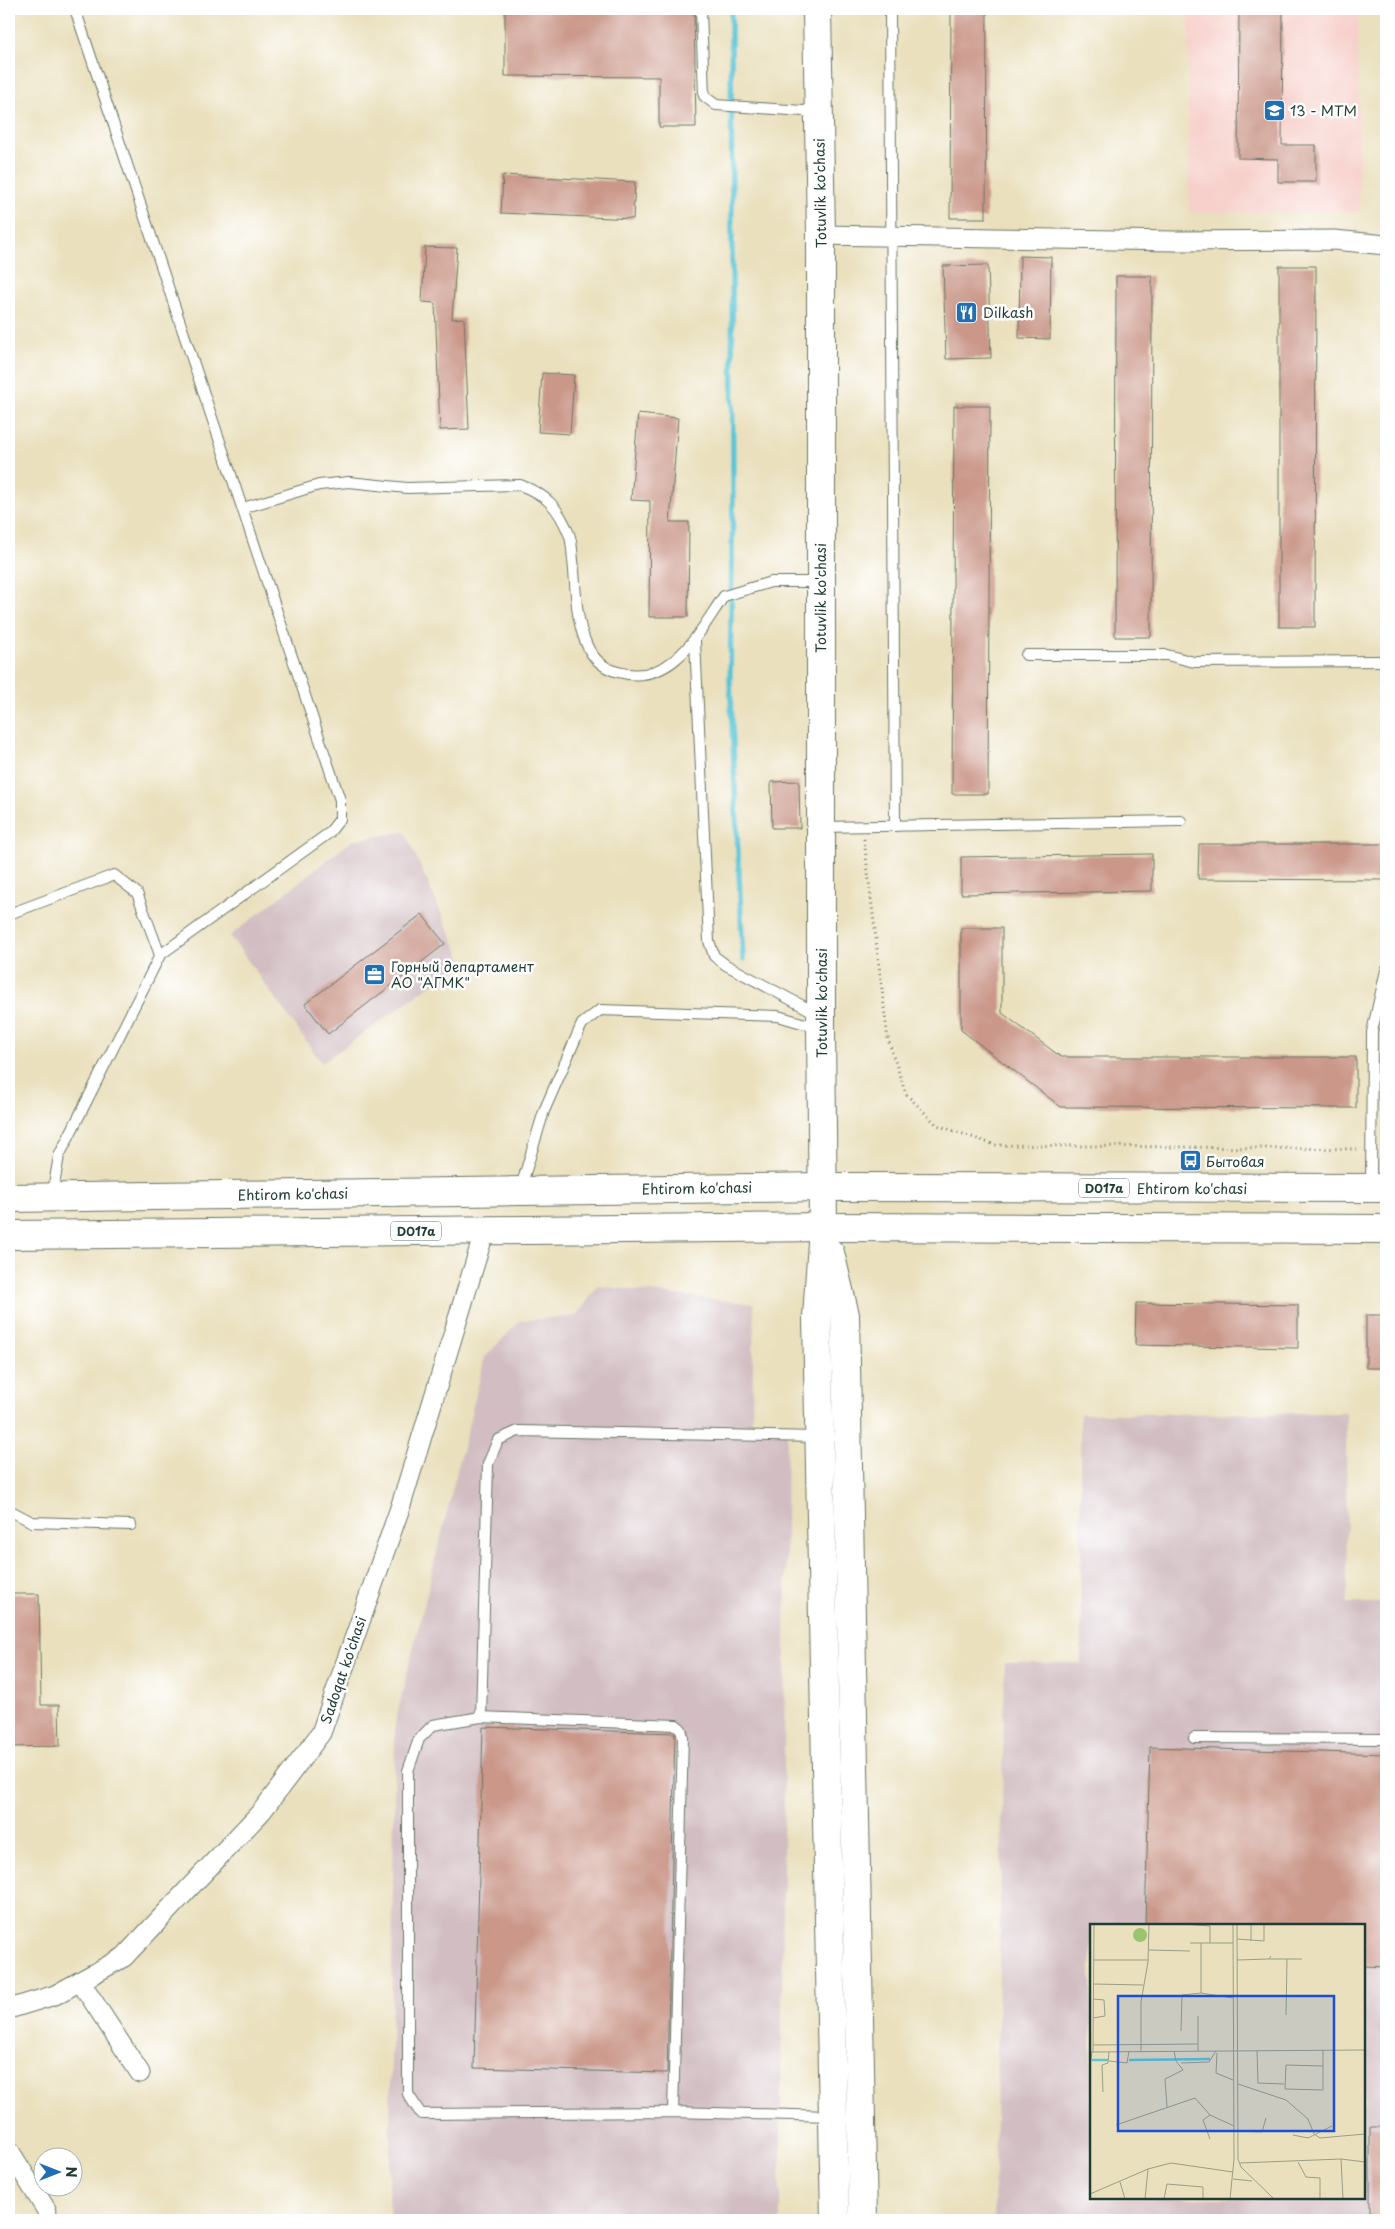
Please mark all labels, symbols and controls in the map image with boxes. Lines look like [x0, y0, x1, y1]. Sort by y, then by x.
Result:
school or university icon: 13 - MTM [1262, 98, 1286, 122]
place label: 13 - MTM [1290, 100, 1357, 121]
street label: Totuvlik ko'chasi [809, 138, 831, 248]
restaurant icon: Dilkash [955, 300, 979, 324]
place label: Dilkash [983, 302, 1033, 323]
street label: Totuvlik ko'chasi [810, 543, 831, 653]
street label: Totuvlik ko'chasi [811, 948, 832, 1058]
place label: Горный департамент АО "АГМК" [391, 956, 534, 993]
office icon: Горный департамент АО "АГМК" [363, 962, 387, 986]
bus stop icon: Бытовая [1178, 1149, 1202, 1173]
place label: Бытовая [1206, 1151, 1265, 1172]
street label: Ehtirom ko'chasi [642, 1177, 752, 1199]
road number: D017a [1079, 1178, 1129, 1198]
street label: Ehtirom ko'chasi [1137, 1178, 1247, 1199]
street label: Ehtirom ko'chasi [238, 1183, 348, 1205]
road number: D017a [391, 1222, 441, 1240]
street label: Sadoqat ko'chasi [315, 1613, 371, 1727]
inset map [1090, 1924, 1365, 2199]
north arrow [32, 2146, 82, 2196]
text: N [61, 2166, 82, 2178]

